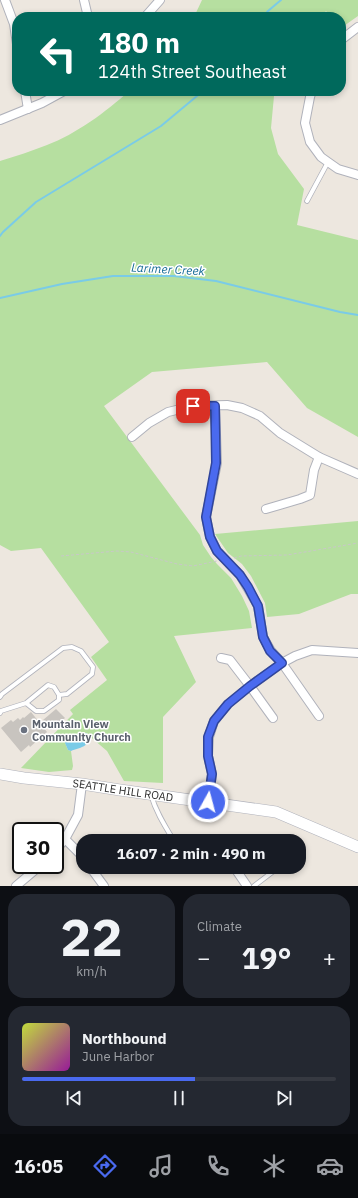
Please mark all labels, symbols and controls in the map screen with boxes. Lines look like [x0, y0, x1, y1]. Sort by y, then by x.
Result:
text: 180 m [98, 24, 180, 61]
icon: left [32, 28, 84, 80]
text: 124th Street Southeast [98, 60, 287, 83]
water label: Larimer Creek [131, 260, 206, 278]
pin [176, 389, 210, 423]
icon: arrive [182, 395, 204, 417]
place label: Mountain View Community Church [32, 717, 131, 744]
marker: Mountain View Community Church [19, 725, 29, 735]
street label: SEATTLE HILL ROAD [72, 776, 174, 804]
position arrow [187, 781, 229, 823]
speed limit sign: 30 [12, 822, 64, 874]
text: 16:07 · 2 min · 490 m [117, 844, 265, 863]
text: 22 [60, 903, 123, 970]
text: Climate [197, 918, 242, 935]
text: 19° [241, 938, 292, 977]
text: − [197, 943, 210, 972]
text: + [323, 943, 336, 972]
text: km/h [76, 963, 107, 980]
text: Northbound [82, 1029, 167, 1048]
text: June Harbor [82, 1048, 154, 1065]
icon: previous [63, 1087, 85, 1109]
icon: pause [168, 1087, 190, 1109]
icon: next [273, 1087, 295, 1109]
icon: directions [91, 1152, 119, 1180]
icon: music [147, 1152, 175, 1180]
icon: phone [204, 1152, 232, 1180]
icon: climate [260, 1152, 288, 1180]
icon: car [316, 1152, 344, 1180]
text: 16:05 [14, 1155, 63, 1178]

